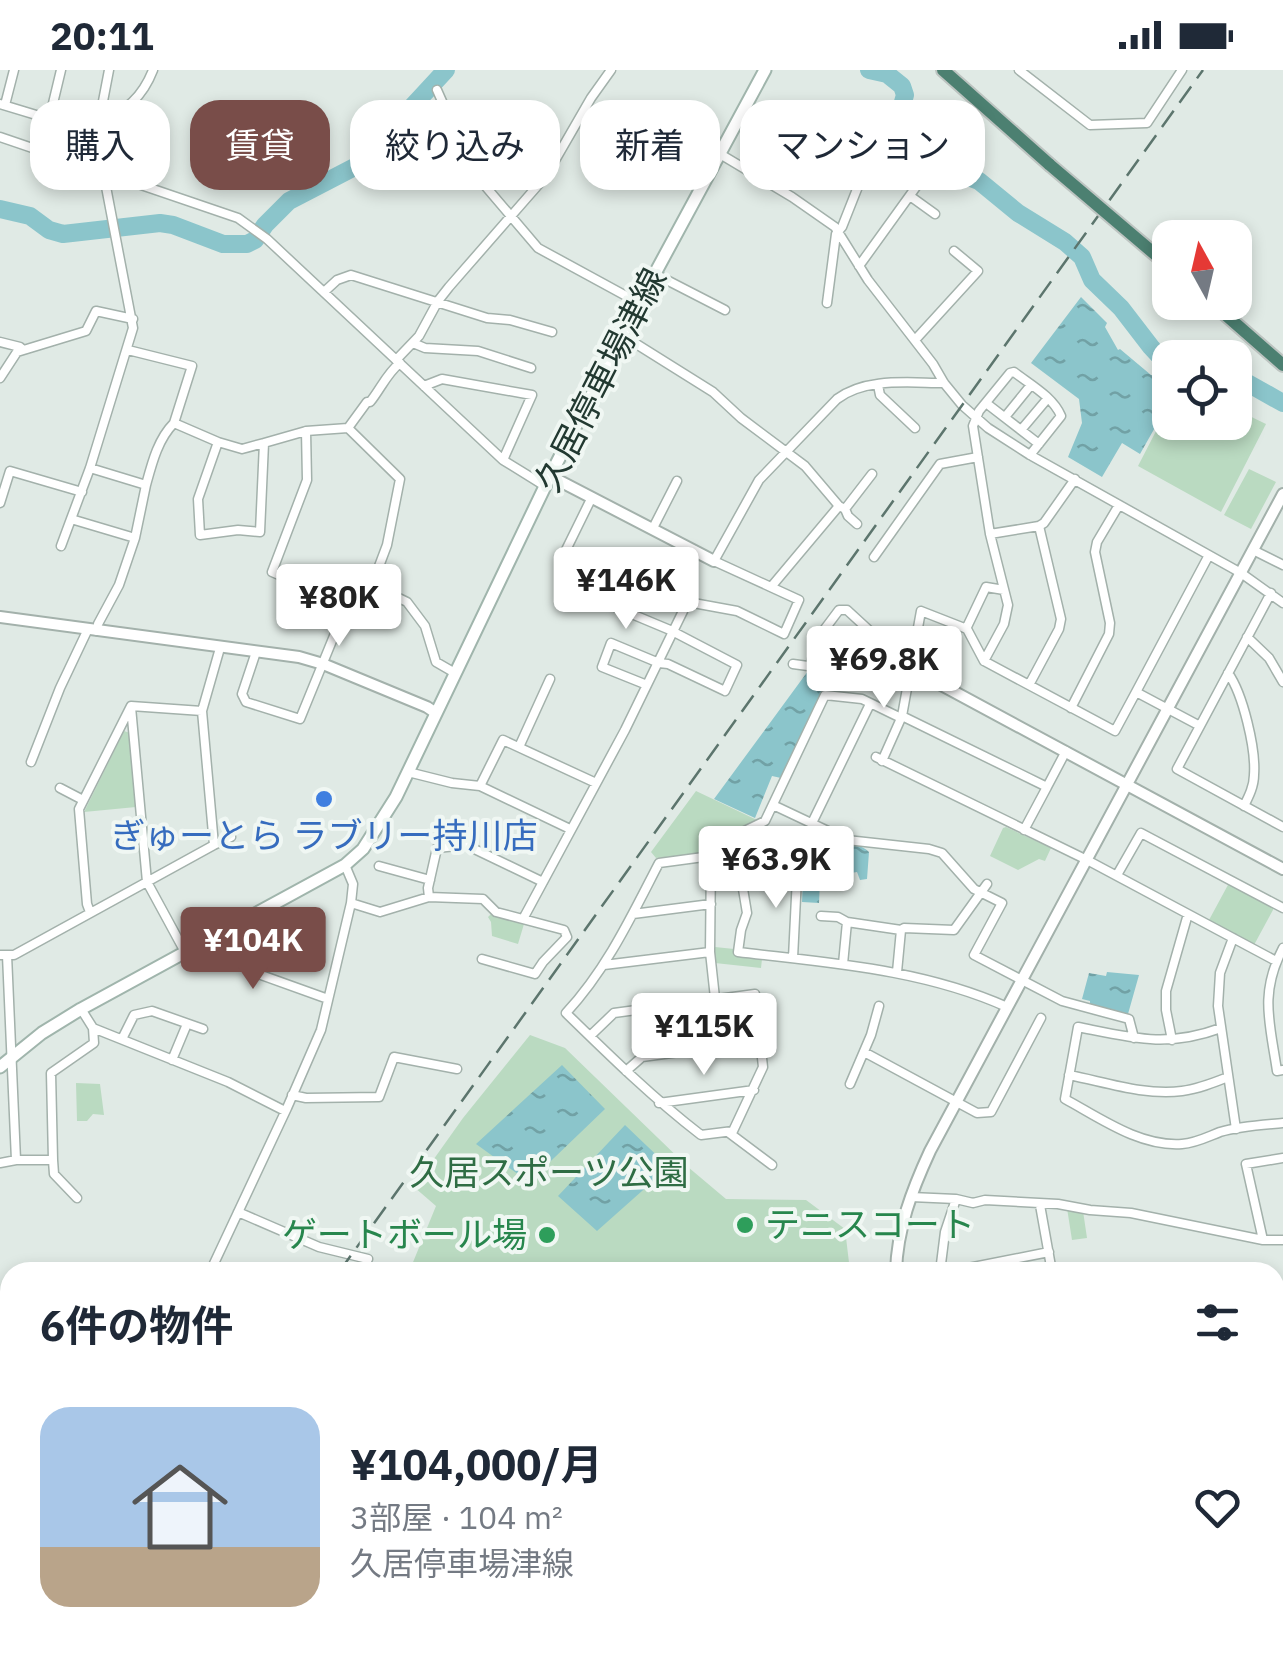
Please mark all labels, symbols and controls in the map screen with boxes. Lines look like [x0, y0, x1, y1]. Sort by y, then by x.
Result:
text: 20:11 [50, 11, 154, 60]
chip: 購入 [30, 100, 170, 190]
chip: 賃貸 [190, 100, 330, 190]
chip: 絞り込み [350, 100, 560, 190]
chip: 新着 [580, 100, 720, 190]
chip: マンション [740, 100, 985, 190]
north arrow [1152, 220, 1252, 320]
map controls [1152, 220, 1252, 440]
street label: 久居停車場津線 [524, 260, 676, 499]
button: locate [1152, 340, 1252, 440]
pin: ¥146K [556, 547, 696, 632]
text: ¥146K [576, 558, 676, 600]
pin: ¥80K [280, 564, 398, 649]
text: ¥80K [298, 575, 380, 617]
pin: ¥69.8K [803, 626, 965, 711]
text: ¥69.8K [829, 637, 939, 679]
marker: ぎゅーとら ラブリー持川店 [313, 788, 335, 810]
place label: ぎゅーとら ラブリー持川店 [110, 812, 538, 858]
pin: ¥63.9K [695, 826, 857, 911]
text: ¥63.9K [721, 837, 831, 879]
pin: ¥104K [183, 907, 323, 992]
text: ¥104K [203, 918, 303, 960]
pin: ¥115K [634, 993, 774, 1078]
text: ¥115K [654, 1004, 754, 1046]
park label: 久居スポーツ公園 [409, 1149, 689, 1195]
place label: テニスコート [765, 1201, 975, 1247]
place label: ゲートボール場 [282, 1211, 527, 1257]
marker: テニスコート [734, 1214, 756, 1236]
marker: ゲートボール場 [536, 1224, 558, 1246]
icon: filters [1190, 1295, 1245, 1350]
text: 6件の物件 [40, 1298, 233, 1353]
text: ¥104,000/月 [350, 1437, 603, 1492]
icon: home [120, 1447, 240, 1567]
icon: heart [1190, 1480, 1245, 1535]
text: 3部屋 · 104 m² [350, 1496, 563, 1538]
text: 久居停車場津線 [350, 1542, 574, 1584]

